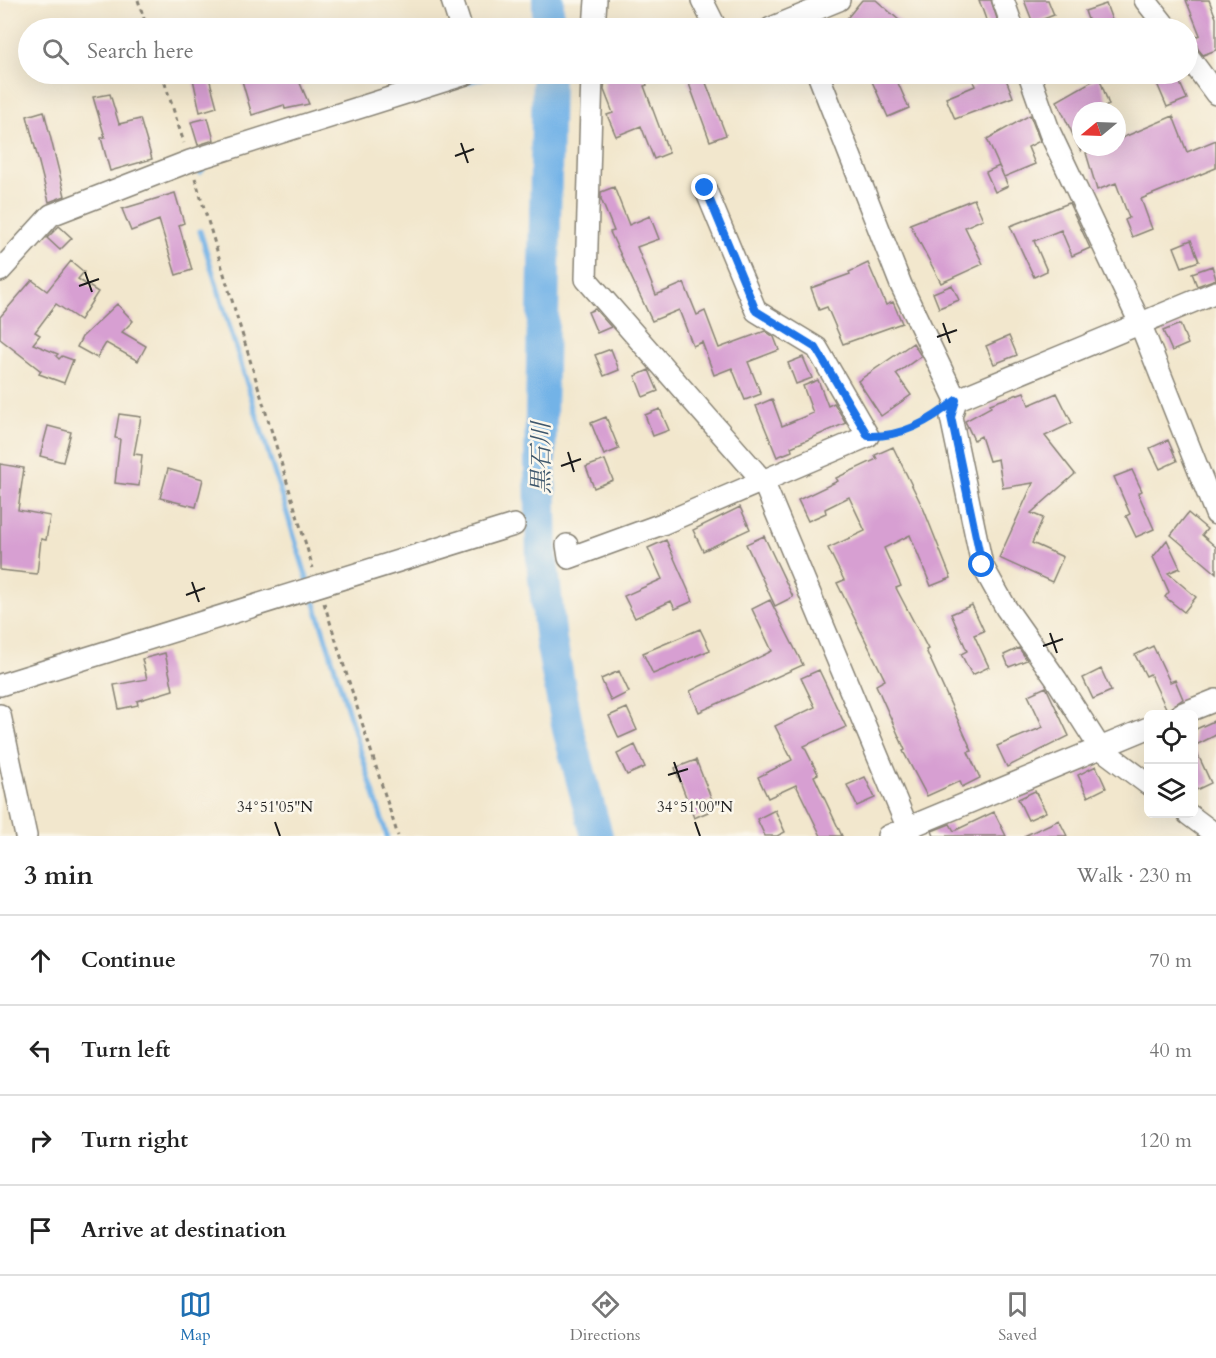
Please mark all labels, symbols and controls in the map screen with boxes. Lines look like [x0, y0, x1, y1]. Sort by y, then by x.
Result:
search box [18, 18, 1198, 84]
icon: search [39, 35, 72, 68]
text: Search here [87, 36, 194, 66]
north arrow [1072, 102, 1126, 156]
route end [691, 174, 717, 200]
water label: 黒石川 [525, 419, 558, 494]
route start [968, 551, 994, 577]
map controls [1144, 710, 1198, 818]
button: locate [1144, 710, 1198, 764]
button: layers [1144, 764, 1198, 818]
text: 34°51'05"N [237, 797, 313, 817]
text: 34°51'00"N [657, 797, 733, 817]
text: 3 min [24, 858, 93, 893]
text: Walk · 230 m [1077, 862, 1192, 889]
icon: ahead [24, 944, 57, 977]
text: Continue [81, 945, 176, 975]
text: 70 m [1149, 947, 1192, 974]
icon: left [24, 1034, 57, 1067]
text: Turn left [81, 1035, 170, 1065]
text: 40 m [1149, 1037, 1192, 1064]
icon: right [24, 1124, 57, 1157]
text: Turn right [81, 1125, 188, 1155]
text: 120 m [1139, 1127, 1192, 1154]
icon: arrive [24, 1214, 57, 1247]
text: Arrive at destination [81, 1215, 286, 1245]
tab: Map [179, 1288, 212, 1346]
tab: Directions [570, 1288, 640, 1346]
tab: Saved [998, 1288, 1037, 1346]

